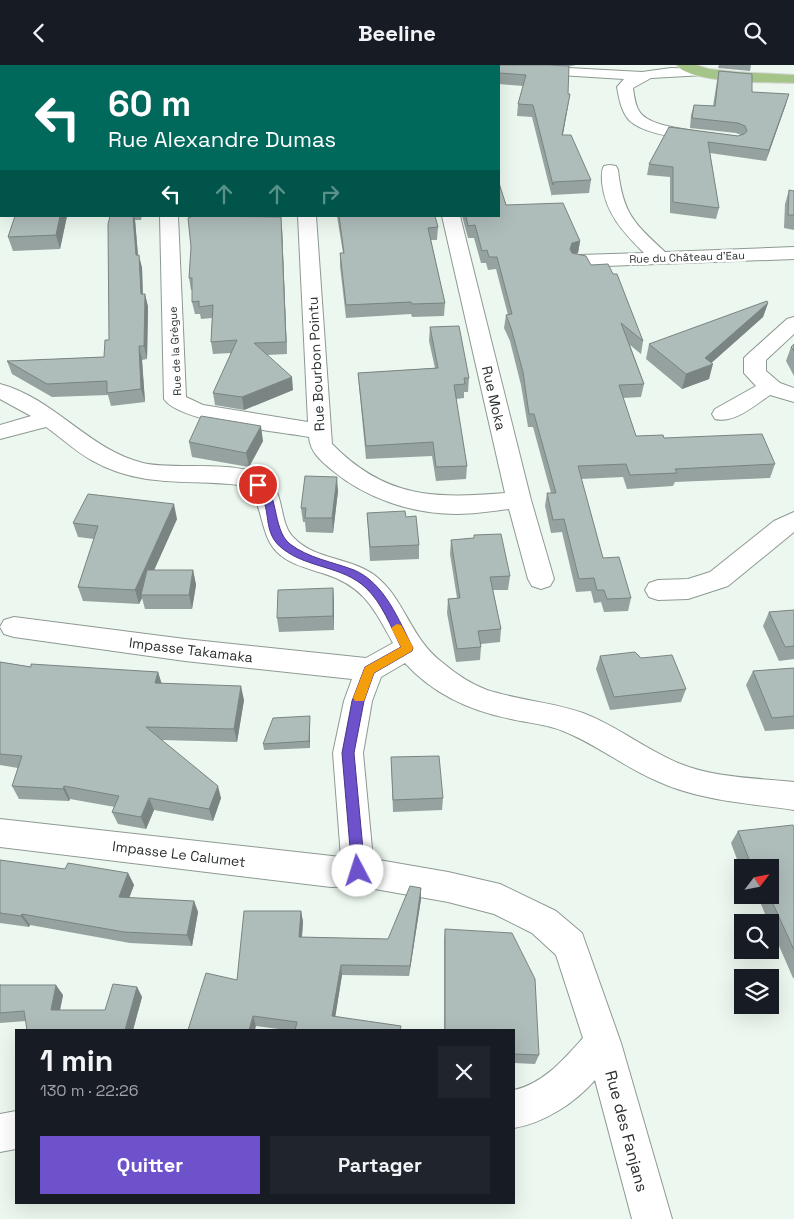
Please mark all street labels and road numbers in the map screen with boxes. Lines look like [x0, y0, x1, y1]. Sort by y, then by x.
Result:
street label: Rue du Château d'Eau [629, 248, 745, 266]
street label: Rue Bourbon Pointu [303, 296, 329, 432]
street label: Rue de la Grègue [166, 306, 184, 396]
street label: Rue Moka [478, 364, 510, 432]
street label: Impasse Takamaka [128, 633, 254, 667]
street label: Impasse Le Calumet [111, 837, 247, 871]
street label: Rue des Fanjans [600, 1068, 653, 1194]

